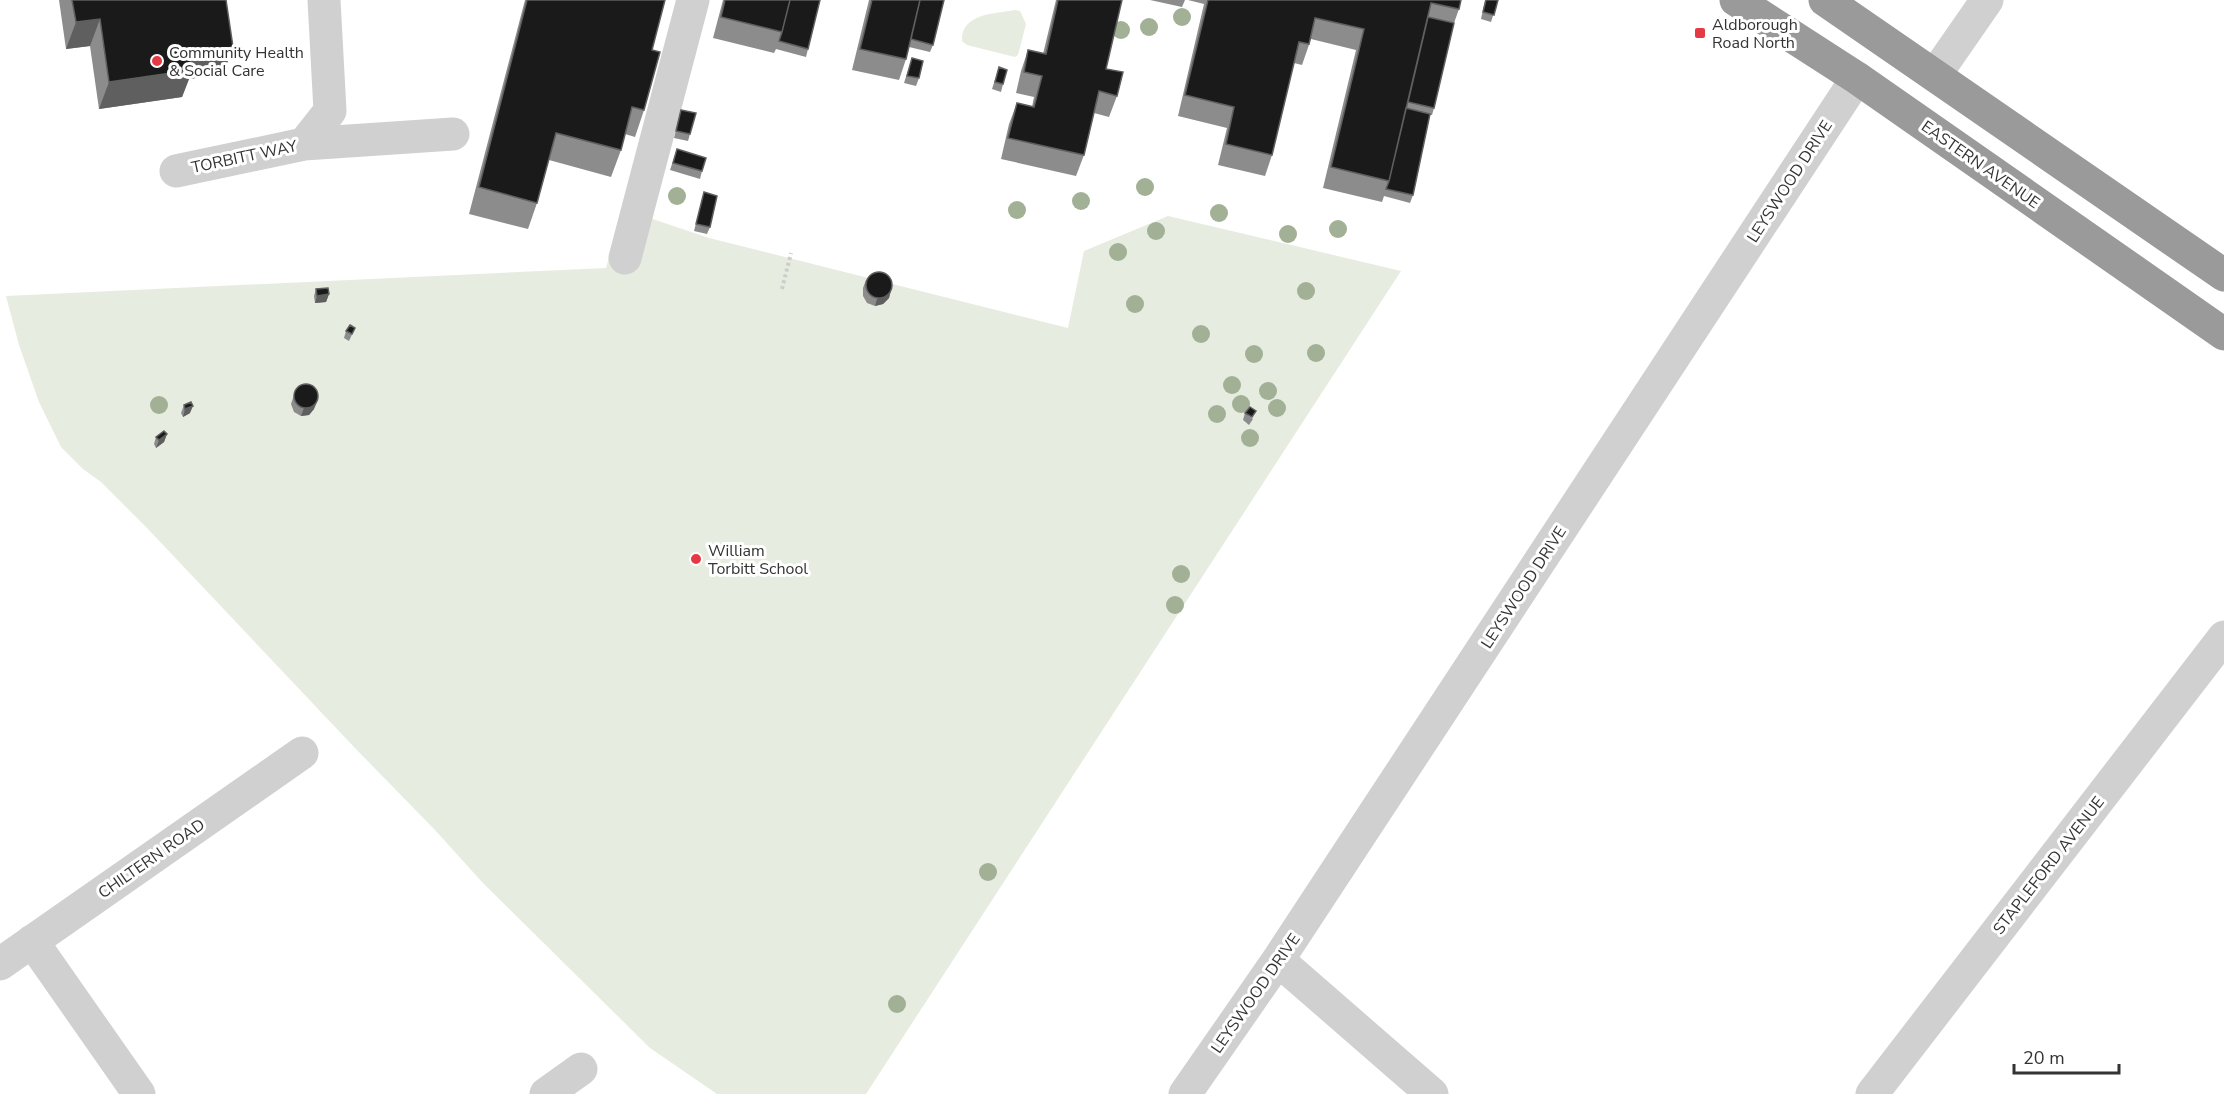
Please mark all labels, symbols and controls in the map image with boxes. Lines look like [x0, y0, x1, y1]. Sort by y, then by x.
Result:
place label: Aldborough Road North [1712, 14, 1798, 54]
marker: Aldborough Road North [1693, 26, 1707, 40]
place label: Community Health & Social Care [169, 42, 304, 82]
marker: Community Health & Social Care [150, 54, 164, 68]
street label: LEYSWOOD DRIVE [1742, 116, 1838, 247]
street label: EASTERN AVENUE [1917, 116, 2044, 214]
street label: TORBITT WAY [189, 135, 299, 179]
street label: LEYSWOOD DRIVE [1476, 522, 1572, 653]
place label: William Torbitt School [708, 540, 808, 580]
marker: William Torbitt School [689, 552, 703, 566]
street label: STAPLEFORD AVENUE [1988, 792, 2110, 939]
street label: CHILTERN ROAD [94, 814, 209, 904]
street label: LEYSWOOD DRIVE [1206, 929, 1305, 1058]
scale bar [2014, 1037, 2119, 1075]
text: 20 m [2023, 1046, 2065, 1070]

